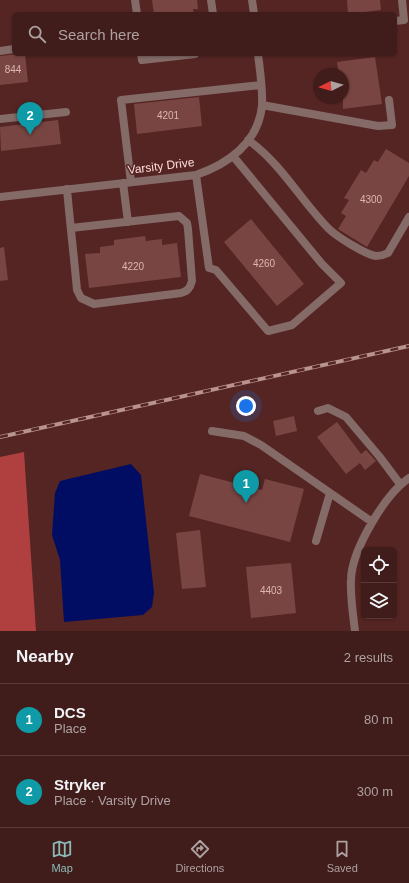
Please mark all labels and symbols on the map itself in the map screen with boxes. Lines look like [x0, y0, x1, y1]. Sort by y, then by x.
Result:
house number: 844 [5, 64, 22, 75]
north arrow [313, 68, 349, 104]
pin: 2 [17, 102, 43, 135]
house number: 4201 [157, 110, 180, 121]
street label: Varsity Drive [127, 155, 195, 177]
house number: 4300 [360, 194, 383, 205]
house number: 4260 [253, 258, 276, 269]
house number: 4220 [122, 261, 145, 272]
your location [236, 396, 256, 416]
pin: 1 [233, 470, 259, 503]
house number: 4403 [260, 585, 283, 596]

